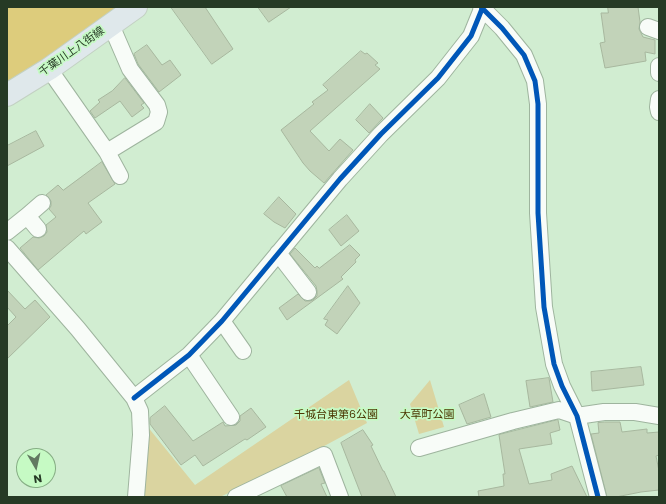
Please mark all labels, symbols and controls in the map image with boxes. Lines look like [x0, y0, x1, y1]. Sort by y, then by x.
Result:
street label: 千葉川上八街線 [37, 25, 107, 79]
park label: 千城台東第6公園 [294, 408, 378, 422]
park label: 大草町公園 [400, 408, 454, 422]
north arrow [16, 448, 56, 488]
text: N [32, 470, 43, 487]

